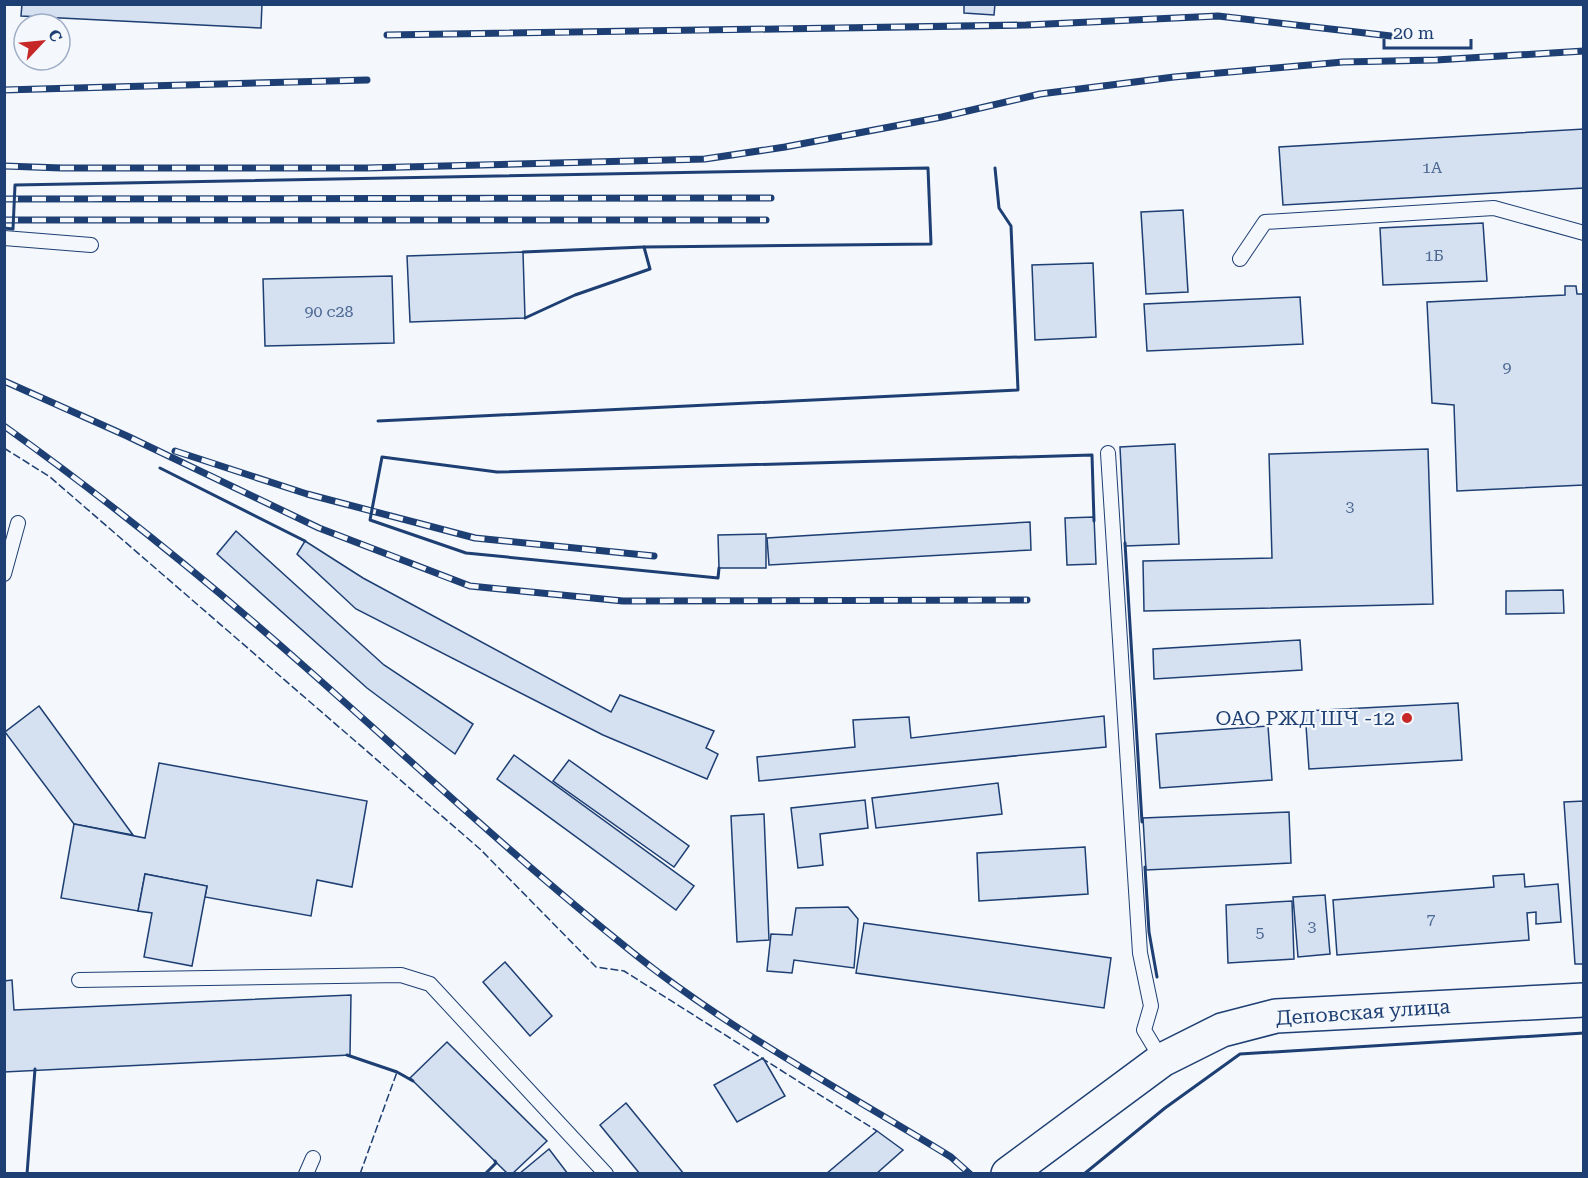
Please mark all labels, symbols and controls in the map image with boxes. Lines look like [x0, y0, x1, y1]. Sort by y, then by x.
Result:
north arrow [12, 12, 72, 72]
scale bar [1384, 12, 1471, 50]
text: 20 m [1393, 22, 1434, 43]
text: С [44, 26, 66, 45]
house number: 1А [1422, 158, 1443, 177]
house number: 1Б [1424, 246, 1444, 265]
house number: 90 с28 [305, 302, 353, 321]
house number: 9 [1503, 358, 1512, 377]
house number: 3 [1346, 497, 1355, 516]
place label: ОАО РЖД ШЧ -12 [1216, 706, 1395, 730]
marker: ОАО РЖД ШЧ -12 [1400, 711, 1414, 725]
house number: 7 [1427, 909, 1436, 928]
house number: 3 [1308, 917, 1317, 936]
house number: 5 [1256, 923, 1265, 942]
street label: Деповская улица [1275, 994, 1451, 1030]

